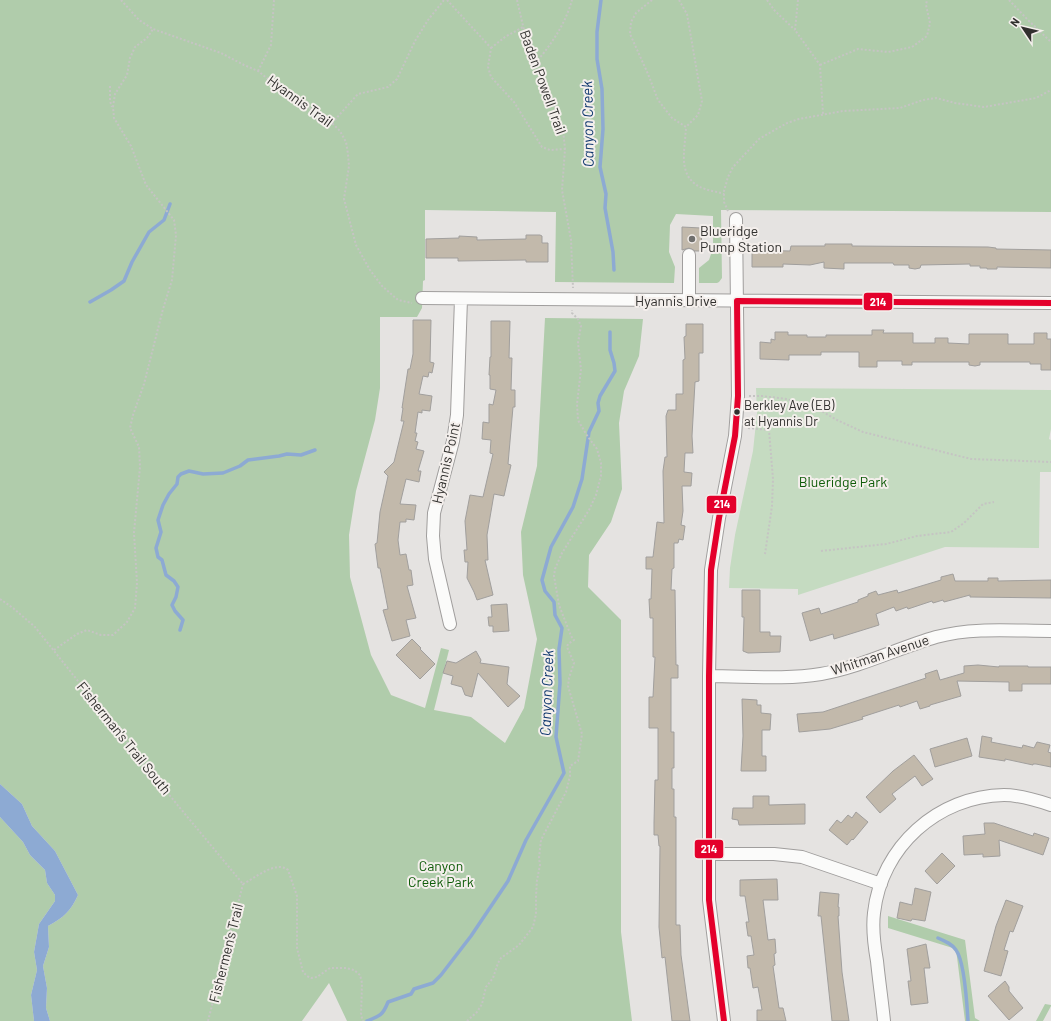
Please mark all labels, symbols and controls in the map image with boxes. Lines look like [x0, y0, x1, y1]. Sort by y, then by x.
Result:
north arrow [1003, 8, 1043, 48]
text: N [1007, 15, 1022, 29]
street label: Baden Powell Trail [517, 27, 570, 136]
street label: Hyannis Trail [264, 71, 336, 130]
water label: Canyon Creek [577, 80, 597, 167]
place label: Blueridge Pump Station [700, 222, 782, 255]
marker: Blueridge Pump Station [687, 234, 697, 244]
street label: Hyannis Drive [635, 292, 717, 309]
line badge: 214 [863, 292, 893, 311]
text: 214 [870, 295, 887, 308]
place label: Berkley Ave (EB) at Hyannis Dr [744, 397, 835, 429]
marker: Berkley Ave (EB) at Hyannis Dr [732, 407, 742, 417]
street label: Hyannis Point [428, 421, 463, 505]
park label: Blueridge Park [799, 473, 887, 490]
line badge: 214 [706, 495, 737, 514]
text: 214 [714, 497, 731, 510]
street label: Whitman Avenue [829, 631, 931, 678]
water label: Canyon Creek [535, 649, 557, 736]
street label: Fisherman's Trail South [74, 678, 175, 797]
line badge: 214 [694, 839, 724, 859]
text: 214 [701, 842, 718, 855]
park label: Canyon Creek Park [408, 857, 474, 890]
street label: Fishermen's Trail [205, 902, 246, 1004]

